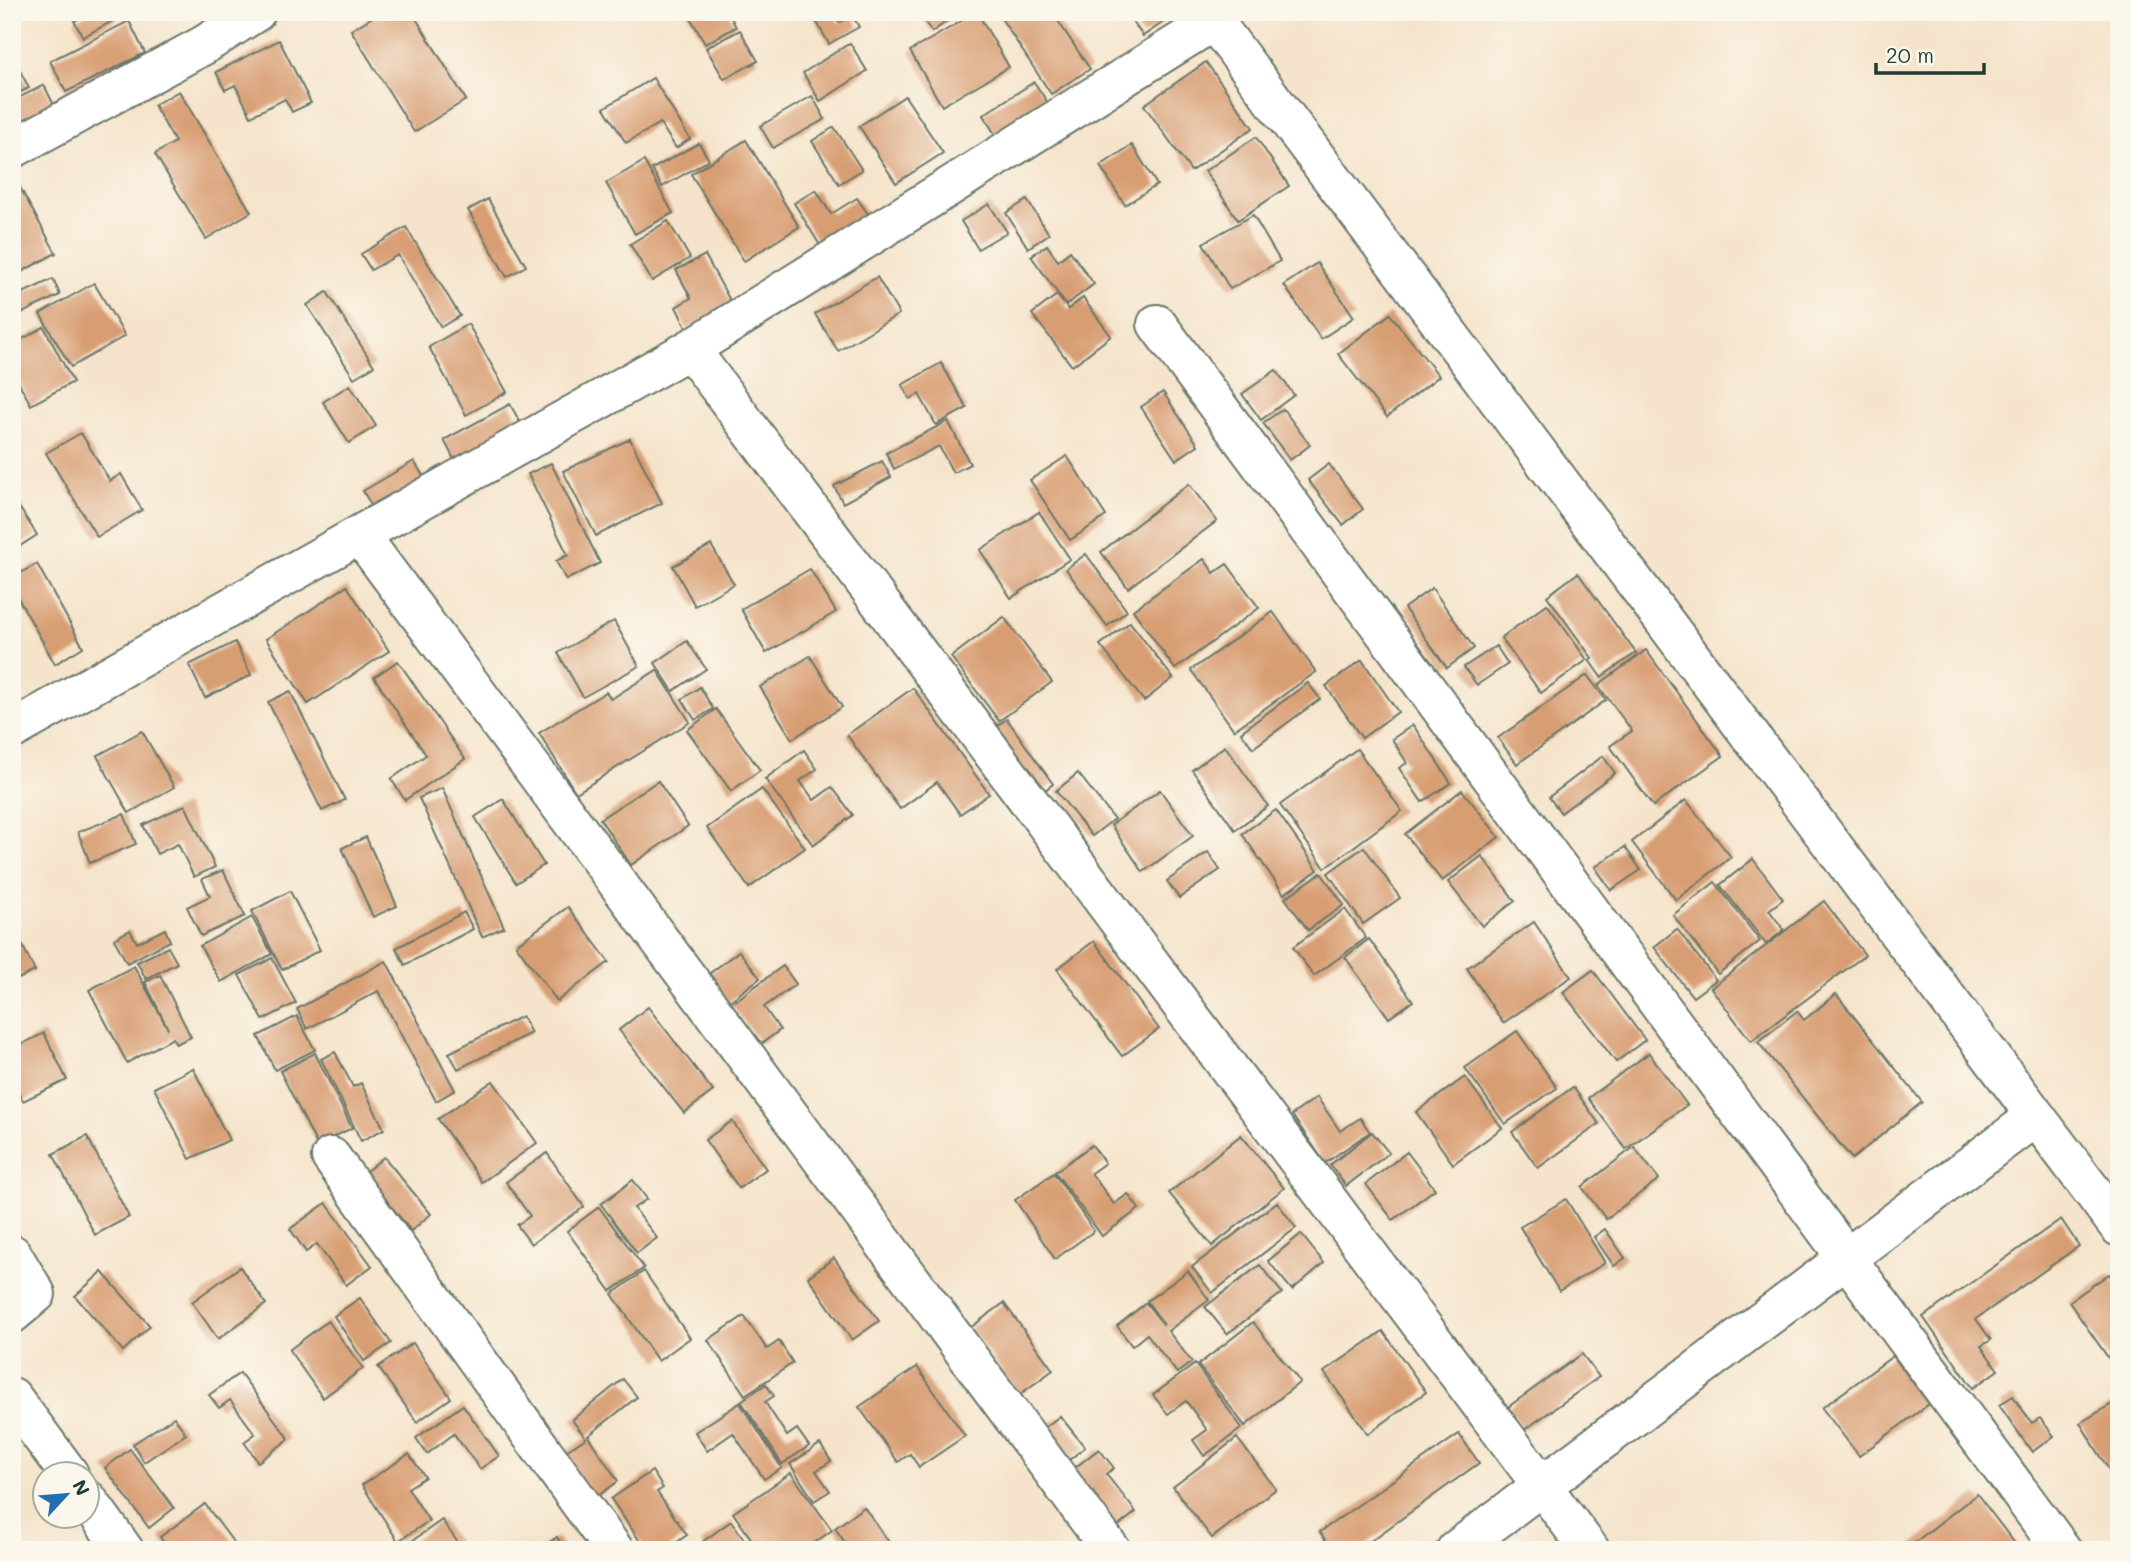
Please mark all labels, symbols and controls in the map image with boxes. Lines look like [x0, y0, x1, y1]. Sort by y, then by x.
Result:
scale bar [1876, 32, 1984, 76]
text: 20 m [1886, 41, 1934, 68]
north arrow [32, 1460, 102, 1530]
text: N [67, 1475, 96, 1499]

